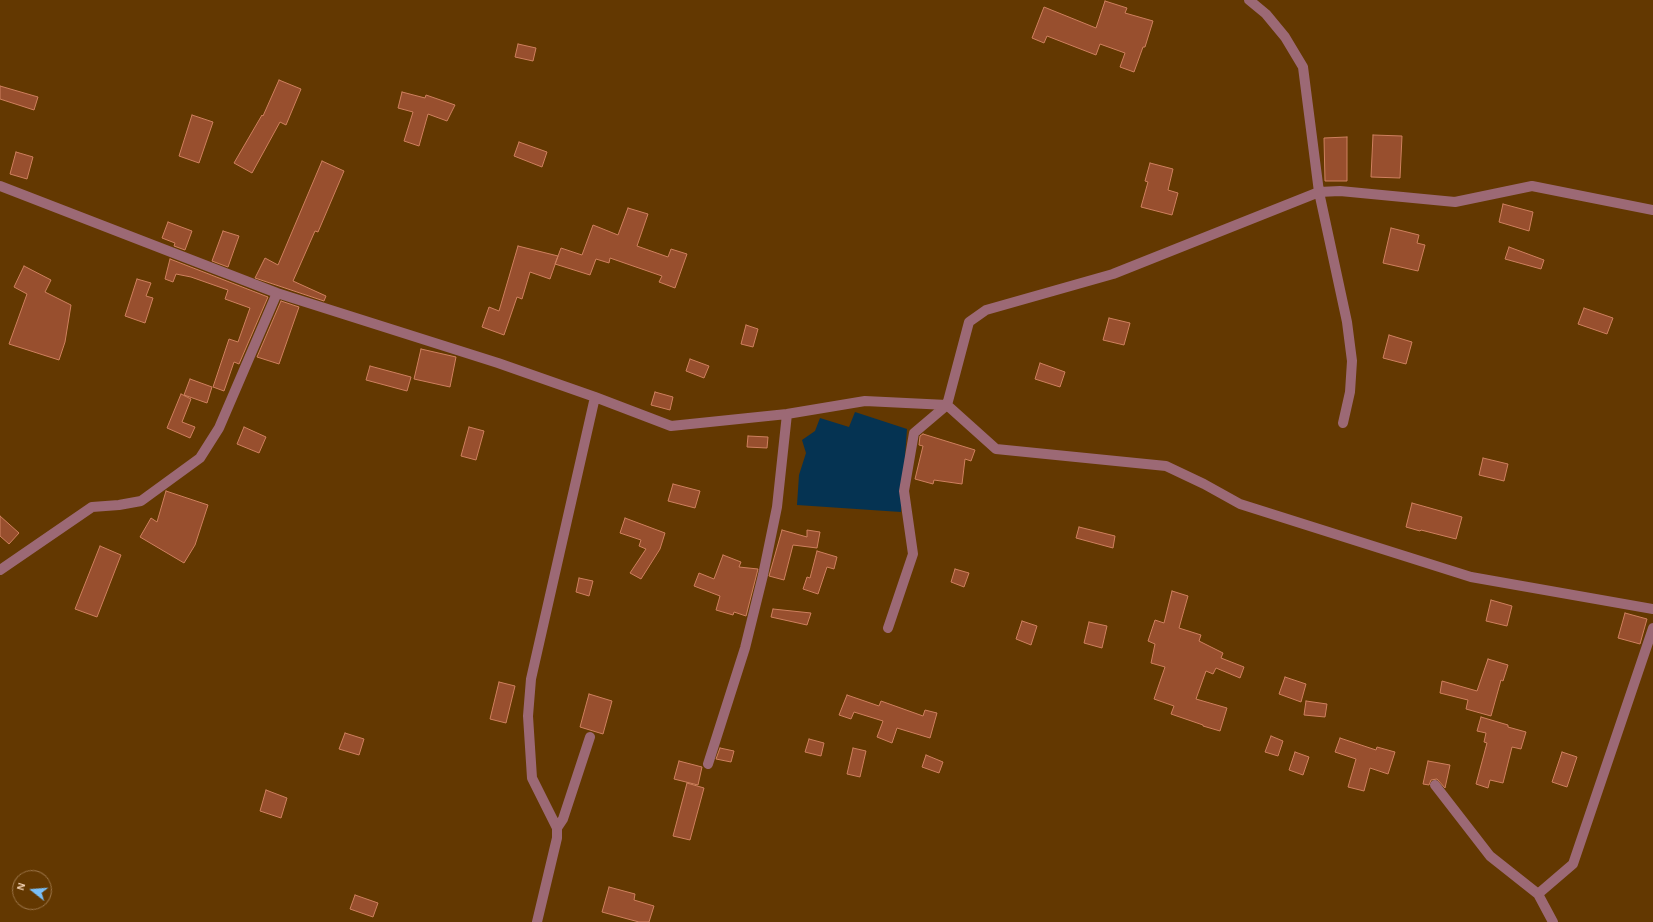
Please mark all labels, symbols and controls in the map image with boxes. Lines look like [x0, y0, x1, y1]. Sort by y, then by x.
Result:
north arrow [12, 870, 52, 910]
text: N [15, 881, 27, 892]

